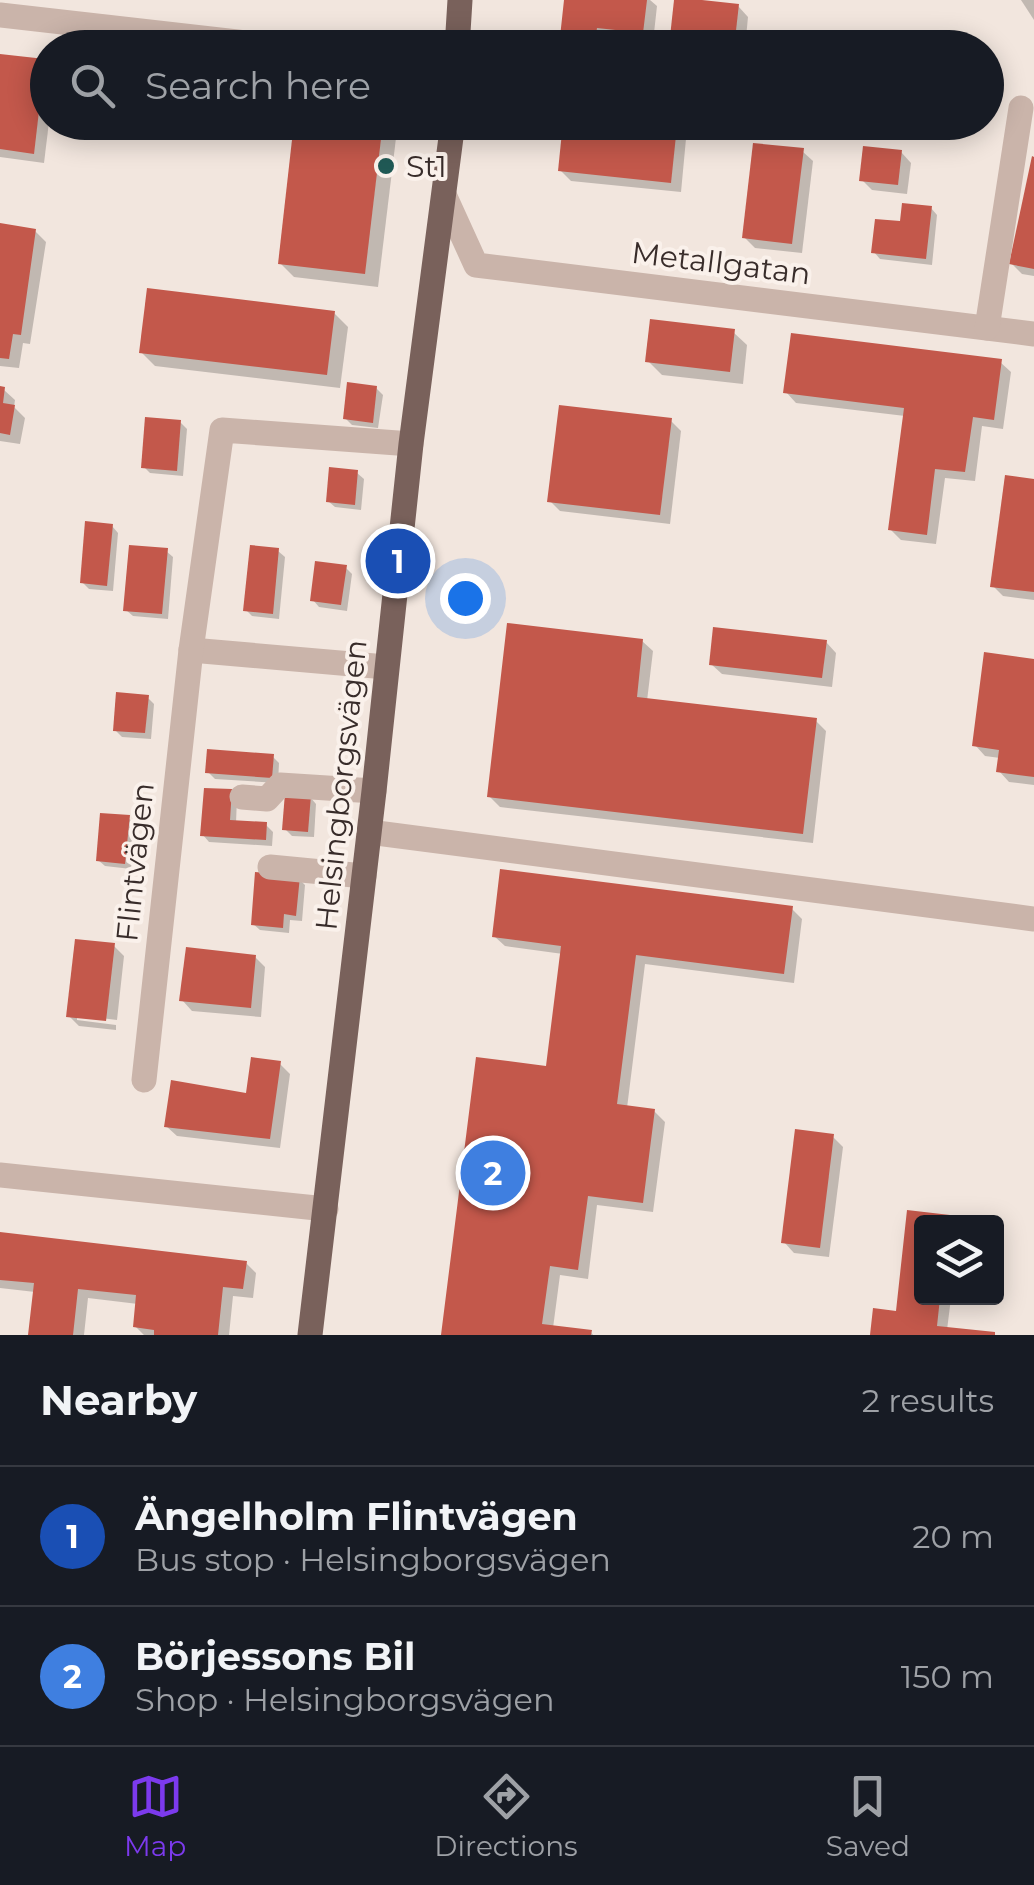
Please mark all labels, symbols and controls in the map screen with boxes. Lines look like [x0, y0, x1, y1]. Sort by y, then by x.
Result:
search box [30, 30, 1004, 140]
icon: search [65, 58, 120, 113]
text: Search here [145, 62, 371, 109]
place label: St1 [406, 148, 447, 185]
marker: St1 [375, 155, 397, 177]
street label: Metallgatan [629, 234, 813, 292]
pin: 1 [366, 524, 430, 598]
your location [440, 573, 491, 624]
street label: Helsingborgsvägen [307, 638, 375, 932]
street label: Flintvägen [108, 781, 162, 943]
pin: 2 [460, 1136, 526, 1210]
map controls [914, 1215, 1004, 1305]
button: layers [914, 1215, 1004, 1305]
text: Nearby [40, 1374, 197, 1426]
text: 2 results [862, 1381, 994, 1420]
text: Ängelholm Flintvägen [135, 1493, 578, 1540]
text: 1 [66, 1517, 79, 1556]
text: 20 m [912, 1517, 994, 1556]
text: Bus stop · Helsingborgsvägen [135, 1540, 611, 1579]
text: Börjessons Bil [135, 1633, 415, 1680]
text: 2 [63, 1657, 82, 1696]
text: 150 m [901, 1657, 994, 1696]
text: Shop · Helsingborgsvägen [135, 1680, 555, 1719]
tab: Map [124, 1769, 186, 1863]
tab: Directions [434, 1769, 578, 1863]
tab: Saved [826, 1769, 910, 1863]

